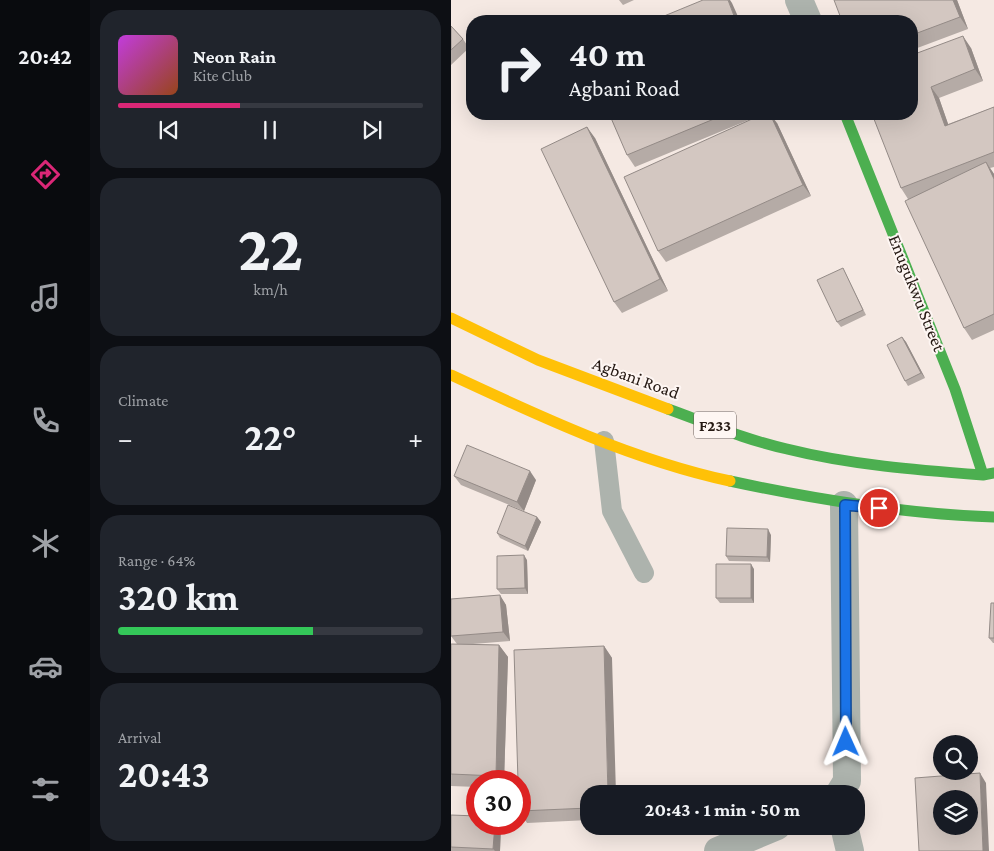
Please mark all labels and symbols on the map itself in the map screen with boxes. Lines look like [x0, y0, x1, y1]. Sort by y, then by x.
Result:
street label: Enugukwu Street [885, 232, 950, 355]
street label: Agbani Road [590, 353, 683, 403]
road number: F233 [694, 412, 736, 438]
pin [858, 487, 900, 529]
position arrow [819, 715, 871, 767]
speed limit sign: 30 [466, 770, 531, 835]

